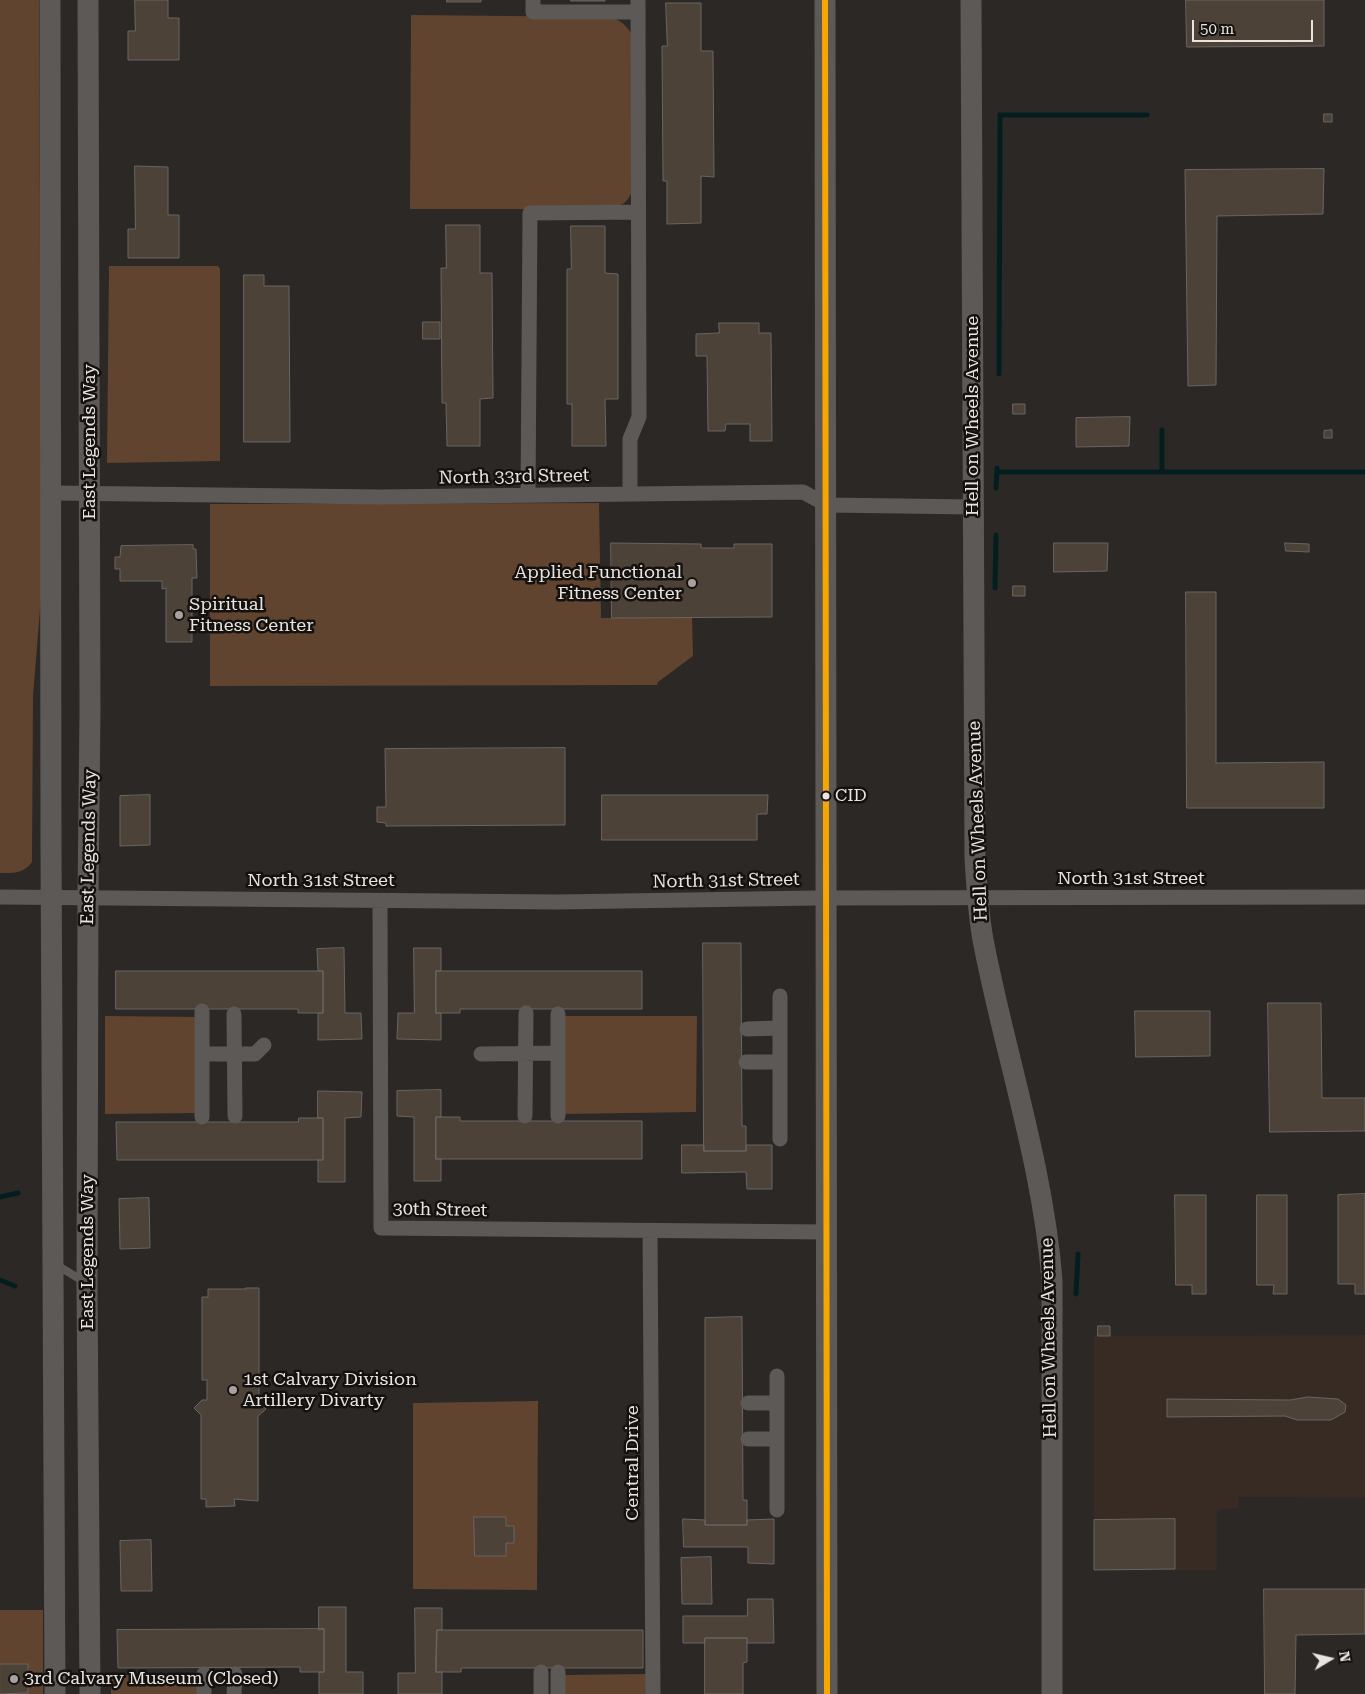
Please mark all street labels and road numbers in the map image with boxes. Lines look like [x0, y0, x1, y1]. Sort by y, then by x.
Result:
street label: Hell on Wheels Avenue [962, 316, 984, 516]
street label: East Legends Way [79, 364, 101, 520]
street label: North 33rd Street [438, 465, 590, 489]
street label: Hell on Wheels Avenue [964, 720, 992, 922]
street label: East Legends Way [77, 769, 101, 925]
street label: North 31st Street [1057, 868, 1205, 890]
street label: North 31st Street [652, 869, 800, 893]
street label: North 31st Street [247, 870, 395, 892]
street label: East Legends Way [77, 1174, 99, 1330]
street label: 30th Street [392, 1198, 488, 1222]
street label: Hell on Wheels Avenue [1036, 1238, 1062, 1438]
street label: Central Drive [622, 1405, 644, 1521]

